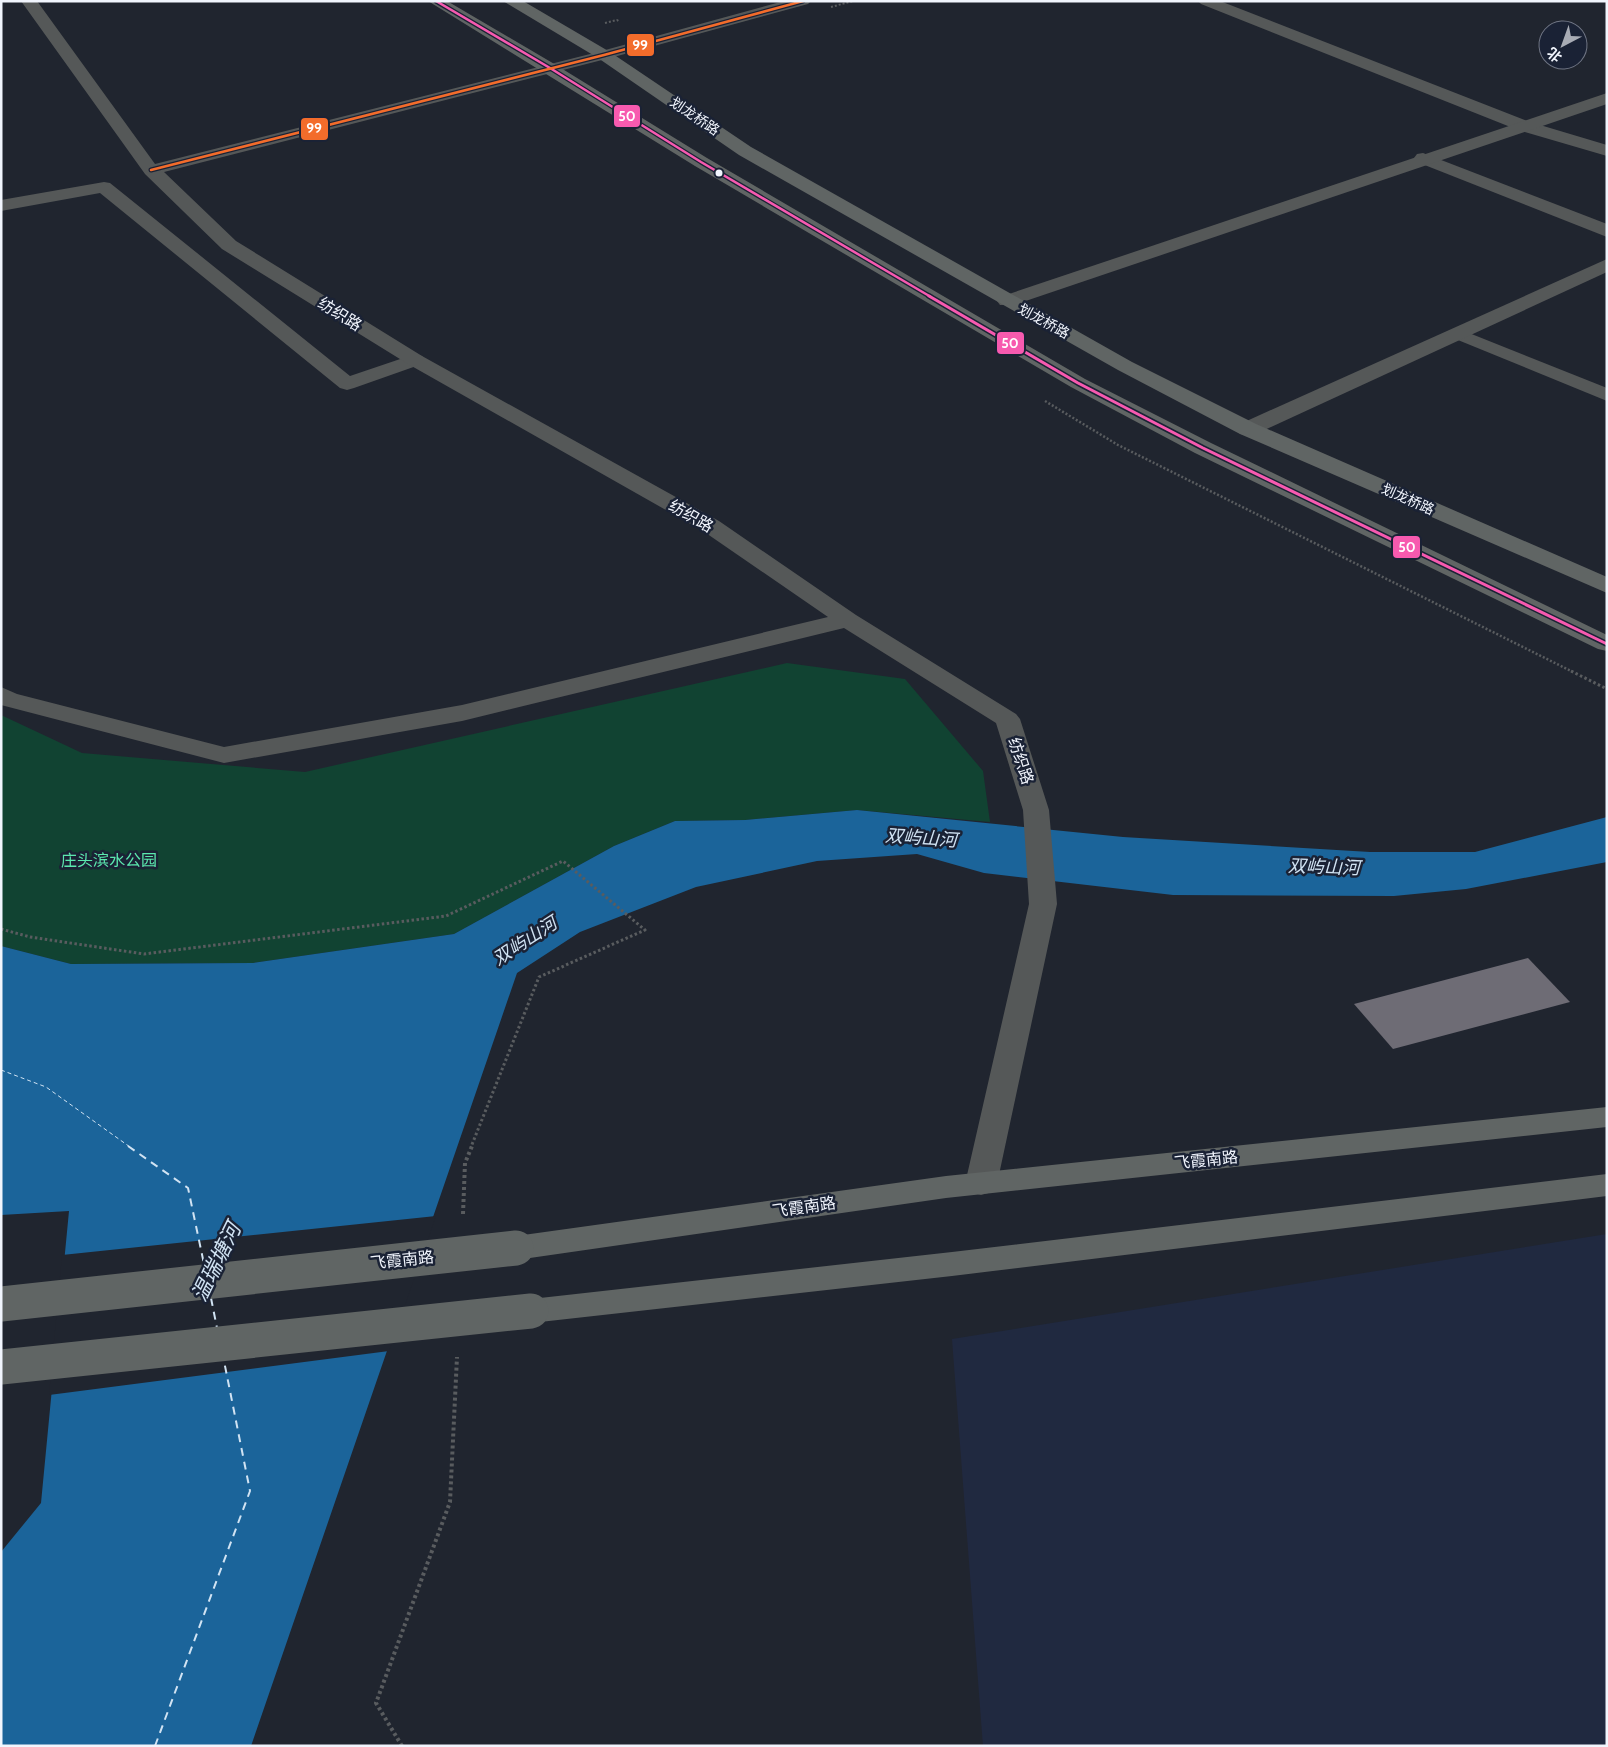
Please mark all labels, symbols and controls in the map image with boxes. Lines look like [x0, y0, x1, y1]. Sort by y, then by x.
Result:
north arrow [1538, 20, 1588, 70]
line badge: 99 [626, 33, 655, 57]
text: 99 [632, 36, 648, 54]
text: 北 [1543, 43, 1566, 66]
street label: 划龙桥路 [667, 93, 723, 139]
line badge: 50 [613, 104, 641, 128]
text: 50 [618, 107, 636, 125]
line badge: 99 [300, 117, 329, 141]
text: 99 [306, 119, 322, 137]
unlabelled marker [714, 168, 724, 178]
street label: 纺织路 [315, 293, 365, 335]
street label: 划龙桥路 [1015, 300, 1073, 342]
line badge: 50 [996, 331, 1025, 355]
text: 50 [1001, 334, 1019, 352]
street label: 划龙桥路 [1379, 479, 1437, 519]
street label: 纺织路 [665, 496, 717, 536]
line badge: 50 [1392, 535, 1421, 559]
text: 50 [1398, 538, 1416, 556]
street label: 纺织路 [1005, 735, 1037, 787]
water label: 双屿山河 [884, 825, 961, 852]
park label: 庄头滨水公园 [61, 851, 157, 870]
water label: 双屿山河 [1288, 855, 1363, 879]
water label: 双屿山河 [489, 911, 564, 970]
street label: 飞霞南路 [1173, 1147, 1239, 1173]
street label: 飞霞南路 [771, 1193, 837, 1221]
water label: 温瑞塘河 [186, 1215, 247, 1305]
street label: 飞霞南路 [369, 1247, 435, 1273]

